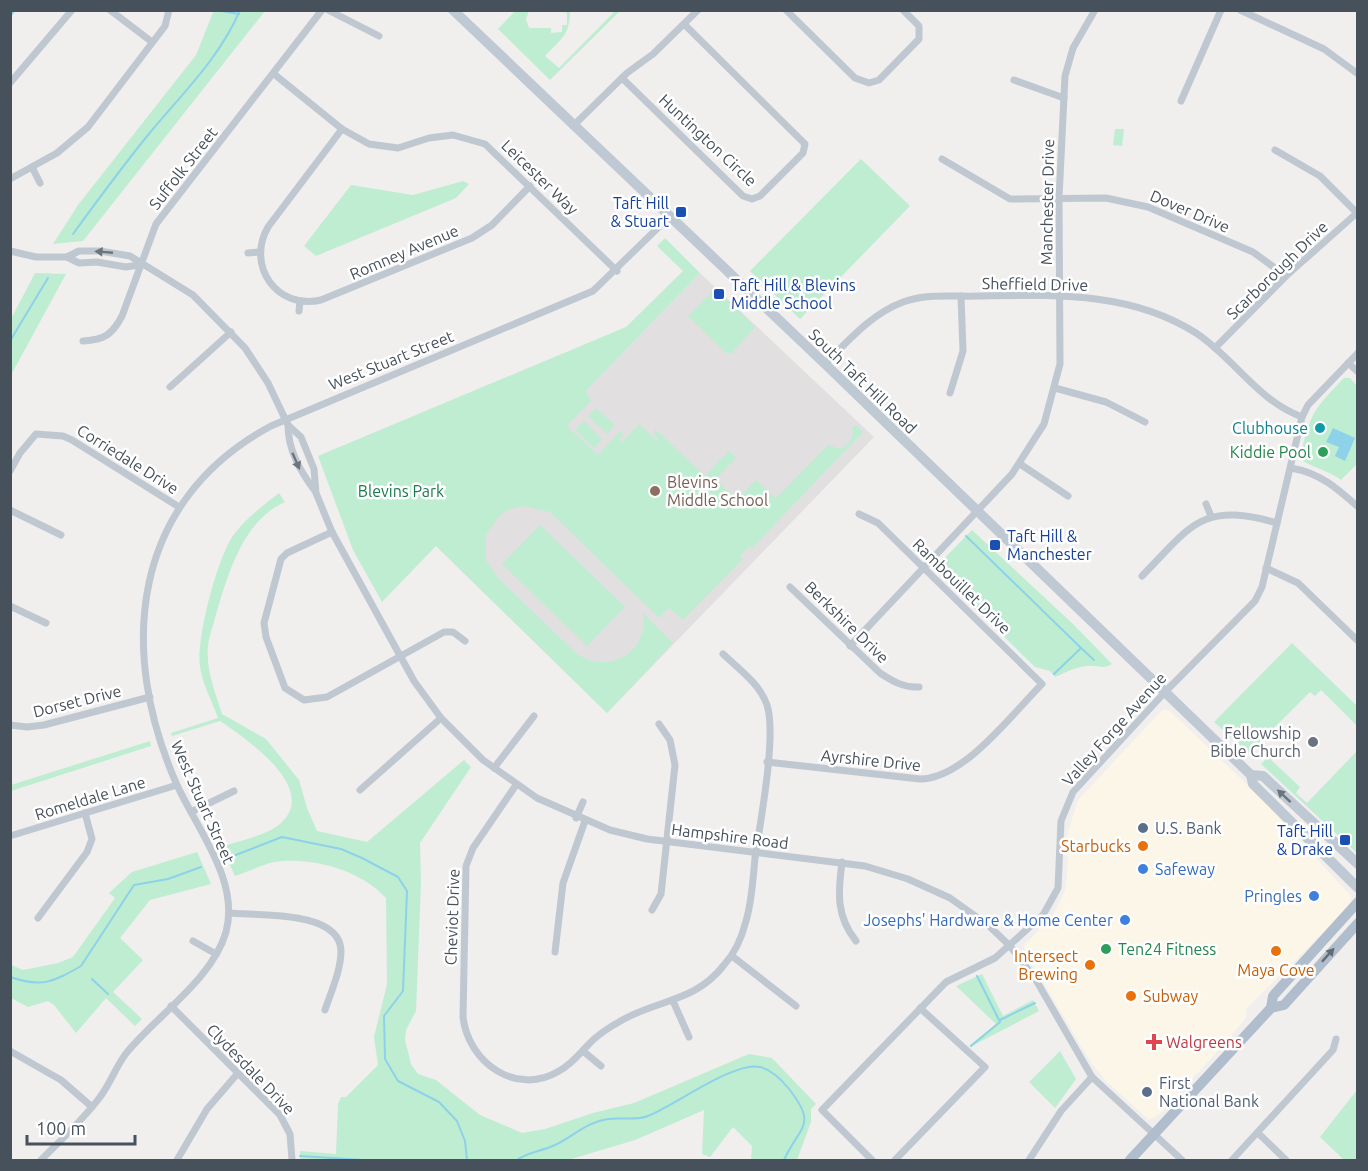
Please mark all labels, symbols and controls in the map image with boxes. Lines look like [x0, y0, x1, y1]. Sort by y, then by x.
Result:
street label: Huntington Circle [656, 90, 760, 190]
street label: Suffolk Street [145, 123, 221, 213]
street label: Leicester Way [498, 136, 582, 218]
street label: Manchester Drive [1037, 139, 1057, 265]
street label: Dover Drive [1147, 186, 1233, 236]
place label: Taft Hill & Stuart [610, 194, 670, 230]
marker: Taft Hill & Stuart [674, 205, 688, 219]
street label: Scarborough Drive [1223, 217, 1331, 323]
street label: Romney Avenue [347, 221, 461, 283]
one-way arrow [95, 247, 114, 257]
street label: Sheffield Drive [982, 274, 1088, 294]
place label: Taft Hill & Blevins Middle School [731, 276, 856, 312]
marker: Taft Hill & Blevins Middle School [712, 287, 726, 301]
street label: South Taft Hill Road [806, 325, 920, 437]
street label: West Stuart Street [326, 326, 457, 393]
place label: Clubhouse [1232, 419, 1308, 437]
street label: Corriedale Drive [74, 421, 182, 497]
marker: Clubhouse [1313, 421, 1327, 435]
place label: Kiddie Pool [1230, 443, 1311, 461]
marker: Kiddie Pool [1316, 445, 1330, 459]
one-way arrow [292, 452, 302, 470]
place label: Blevins Middle School [667, 473, 768, 509]
park label: Blevins Park [358, 482, 444, 500]
marker: Blevins Middle School [648, 484, 662, 498]
place label: Taft Hill & Manchester [1007, 527, 1092, 563]
street label: Rambouillet Drive [909, 535, 1015, 637]
marker: Taft Hill & Manchester [988, 538, 1002, 552]
street label: Berkshire Drive [801, 577, 893, 667]
street label: Valley Forge Avenue [1058, 669, 1170, 789]
street label: Dorset Drive [31, 681, 123, 721]
place label: Fellowship Bible Church [1210, 724, 1301, 760]
marker: Fellowship Bible Church [1306, 735, 1320, 749]
street label: West Stuart Street [168, 738, 239, 867]
street label: Ayrshire Drive [820, 746, 922, 774]
street label: Romeldale Lane [32, 773, 148, 823]
one-way arrow [1277, 789, 1291, 803]
place label: U.S. Bank [1155, 819, 1222, 837]
street label: Hampshire Road [670, 820, 790, 852]
marker: U.S. Bank [1136, 821, 1150, 835]
place label: Taft Hill & Drake [1277, 822, 1333, 858]
marker: Taft Hill & Drake [1338, 833, 1352, 847]
place label: Starbucks [1061, 837, 1131, 855]
marker: Starbucks [1136, 839, 1150, 853]
place label: Safeway [1155, 860, 1215, 878]
marker: Safeway [1136, 862, 1150, 876]
street label: Cheviot Drive [441, 868, 463, 966]
place label: Pringles [1244, 887, 1302, 905]
marker: Pringles [1307, 889, 1321, 903]
place label: Josephs' Hardware & Home Center [863, 911, 1113, 929]
marker: Josephs' Hardware & Home Center [1118, 913, 1132, 927]
place label: Ten24 Fitness [1118, 940, 1216, 958]
marker: Ten24 Fitness [1099, 942, 1113, 956]
marker: Maya Cove [1269, 944, 1283, 958]
place label: Intersect Brewing [1014, 947, 1079, 983]
one-way arrow [1321, 948, 1335, 963]
marker: Intersect Brewing [1083, 958, 1097, 972]
place label: Maya Cove [1237, 961, 1315, 979]
place label: Subway [1143, 987, 1198, 1005]
marker: Subway [1124, 989, 1138, 1003]
street label: Clydesdale Drive [203, 1020, 299, 1118]
place label: Walgreens [1166, 1033, 1242, 1051]
marker: Walgreens [1147, 1035, 1161, 1049]
place label: First National Bank [1159, 1074, 1259, 1110]
marker: First National Bank [1140, 1085, 1154, 1099]
scale bar [27, 1108, 135, 1146]
text: 100 m [36, 1118, 86, 1138]

